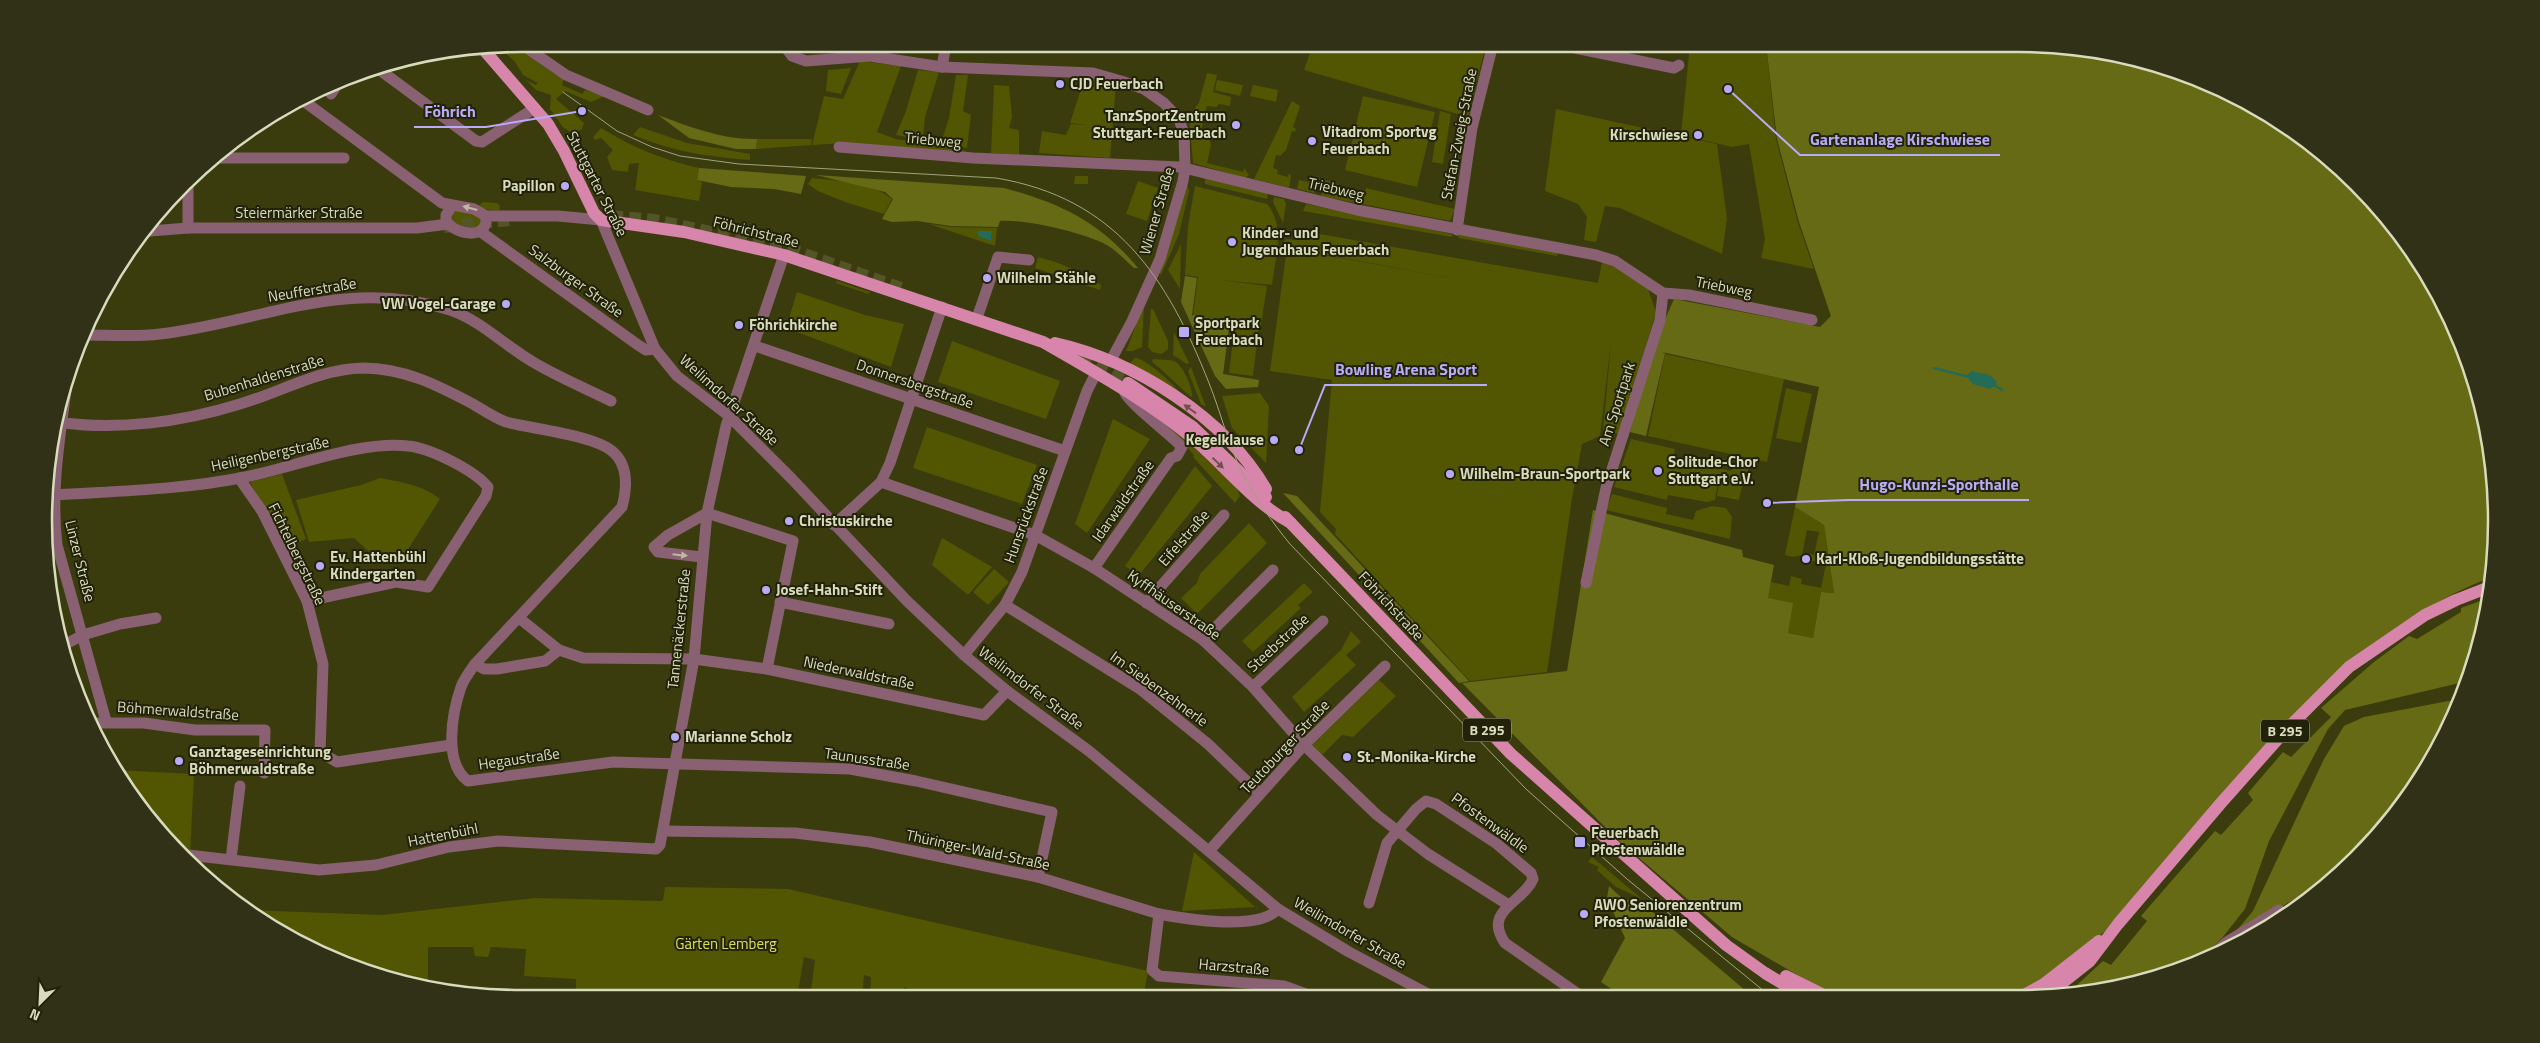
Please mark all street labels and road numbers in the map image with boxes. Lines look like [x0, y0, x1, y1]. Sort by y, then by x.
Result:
street label: Stefan-Zweig-Straße [1434, 66, 1483, 202]
street label: Triebweg [904, 126, 963, 153]
street label: Stuttgarter Straße [561, 127, 634, 241]
street label: Wiener Straße [1133, 164, 1180, 257]
street label: Triebweg [1306, 171, 1367, 206]
street label: Steiermärker Straße [235, 201, 363, 224]
street label: Föhrichstraße [711, 210, 801, 253]
street label: Salzburger Straße [524, 238, 629, 323]
street label: Triebweg [1694, 270, 1755, 303]
street label: Neufferstraße [266, 271, 358, 308]
street label: Bubenhaldenstraße [201, 348, 327, 407]
street label: Weilimdorfer Straße [674, 349, 784, 451]
street label: Donnersbergstraße [853, 353, 977, 414]
street label: Am Sportpark [1592, 359, 1641, 449]
street label: Heiligenbergstraße [209, 430, 331, 477]
street label: Idarwaldstraße [1086, 455, 1159, 546]
street label: Hunsrückstraße [997, 463, 1054, 566]
street label: Fichtelbergstraße [263, 499, 332, 609]
street label: Eifelstraße [1152, 504, 1215, 571]
street label: Linzer Straße [59, 518, 102, 604]
street label: Kyffhäuserstraße [1123, 564, 1226, 645]
street label: Föhrichstraße [1353, 566, 1430, 646]
street label: Tannenäckerstraße [661, 568, 696, 690]
street label: Steebstraße [1241, 608, 1314, 677]
street label: Weilimdorfer Straße [974, 640, 1089, 735]
street label: Im Siebenzehnerle [1105, 645, 1213, 732]
street label: Niederwaldstraße [801, 650, 917, 696]
street label: Teutoburger Straße [1235, 694, 1335, 799]
street label: Böhmerwaldstraße [116, 695, 240, 726]
road number: B 295 [1463, 718, 1511, 742]
road number: B 295 [2261, 719, 2309, 742]
street label: Hegaustraße [477, 741, 561, 776]
street label: Taunusstraße [823, 741, 911, 776]
street label: Pfostenwäldle [1447, 787, 1534, 859]
street label: Hattenbühl [406, 816, 480, 853]
street label: Thüringer-Wald-Straße [904, 823, 1052, 876]
street label: Weilimdorfer Straße [1289, 891, 1411, 974]
street label: Harzstraße [1198, 952, 1270, 981]

